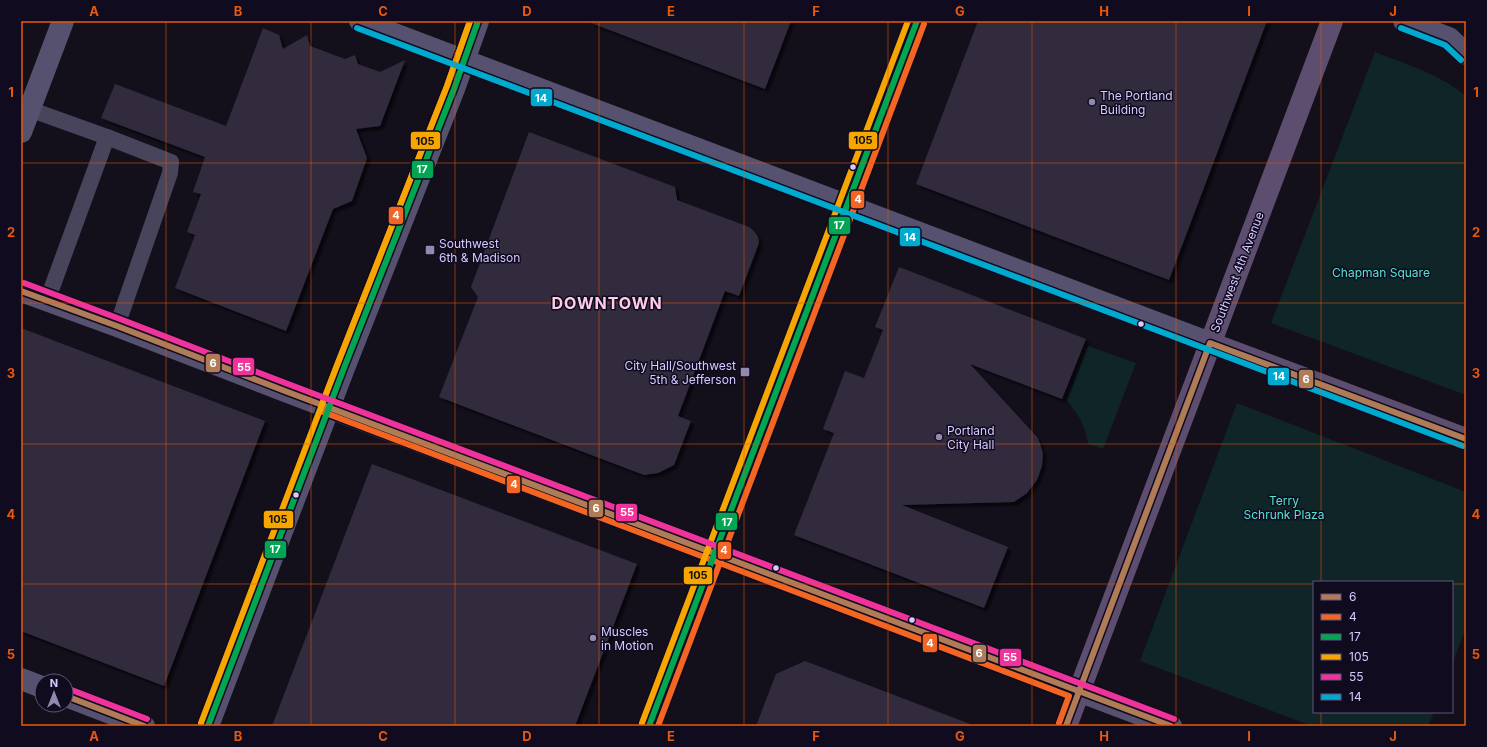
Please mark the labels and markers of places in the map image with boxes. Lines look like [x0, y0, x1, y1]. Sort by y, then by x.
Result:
place label: The Portland Building [1100, 88, 1173, 117]
marker: The Portland Building [1087, 97, 1097, 107]
unlabelled marker [848, 162, 858, 172]
place label: Southwest 6th & Madison [439, 236, 520, 265]
marker: Southwest 6th & Madison [424, 244, 436, 256]
unlabelled marker [1136, 319, 1146, 329]
place label: City Hall/Southwest 5th & Jefferson [624, 358, 736, 387]
marker: City Hall/Southwest 5th & Jefferson [739, 366, 751, 378]
place label: Portland City Hall [947, 423, 995, 452]
marker: Portland City Hall [934, 432, 944, 442]
unlabelled marker [291, 490, 301, 500]
unlabelled marker [771, 563, 781, 573]
unlabelled marker [907, 615, 917, 625]
place label: Muscles in Motion [601, 624, 654, 653]
marker: Muscles in Motion [588, 633, 598, 643]

